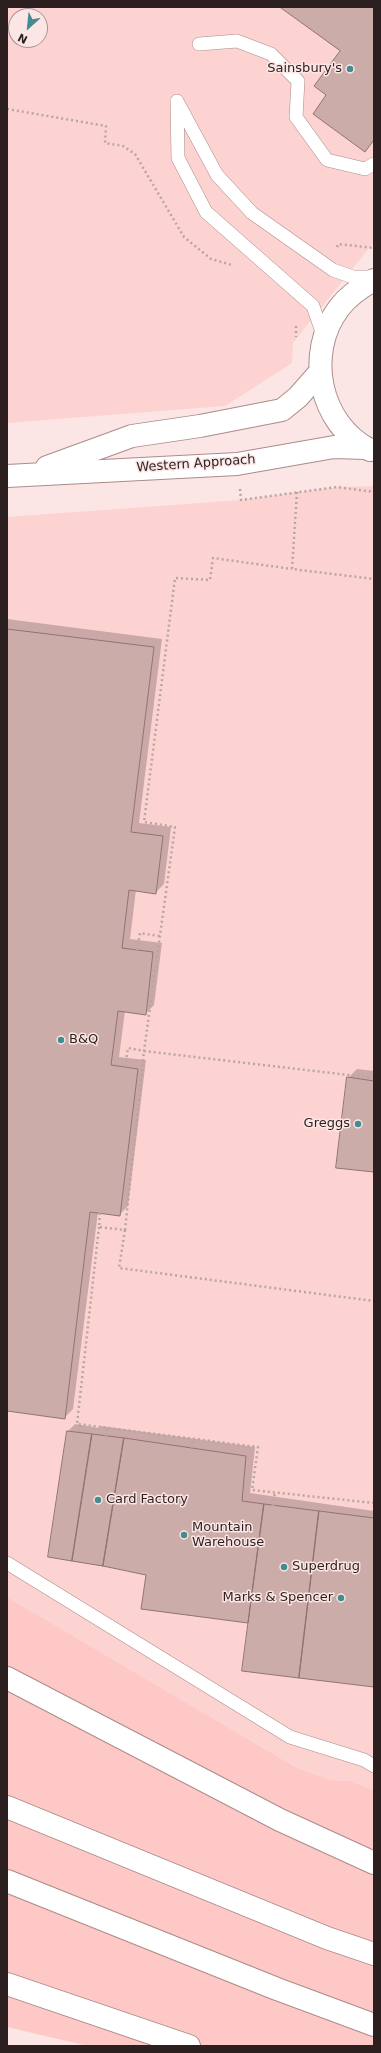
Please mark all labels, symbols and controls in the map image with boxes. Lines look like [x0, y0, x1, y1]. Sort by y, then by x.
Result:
north arrow [8, 8, 48, 48]
text: N [16, 30, 30, 46]
place label: Sainsbury's [267, 61, 342, 77]
marker: Sainsbury's [345, 64, 355, 74]
street label: Western Approach [136, 452, 256, 476]
place label: B&Q [69, 1032, 98, 1048]
marker: B&Q [56, 1035, 66, 1045]
place label: Greggs [304, 1116, 350, 1132]
marker: Greggs [353, 1119, 363, 1129]
place label: Card Factory [106, 1492, 188, 1508]
marker: Card Factory [93, 1495, 103, 1505]
place label: Mountain Warehouse [192, 1520, 264, 1551]
marker: Mountain Warehouse [179, 1530, 189, 1540]
place label: Superdrug [292, 1559, 360, 1575]
marker: Superdrug [279, 1562, 289, 1572]
place label: Marks & Spencer [223, 1590, 333, 1606]
marker: Marks & Spencer [336, 1593, 346, 1603]

